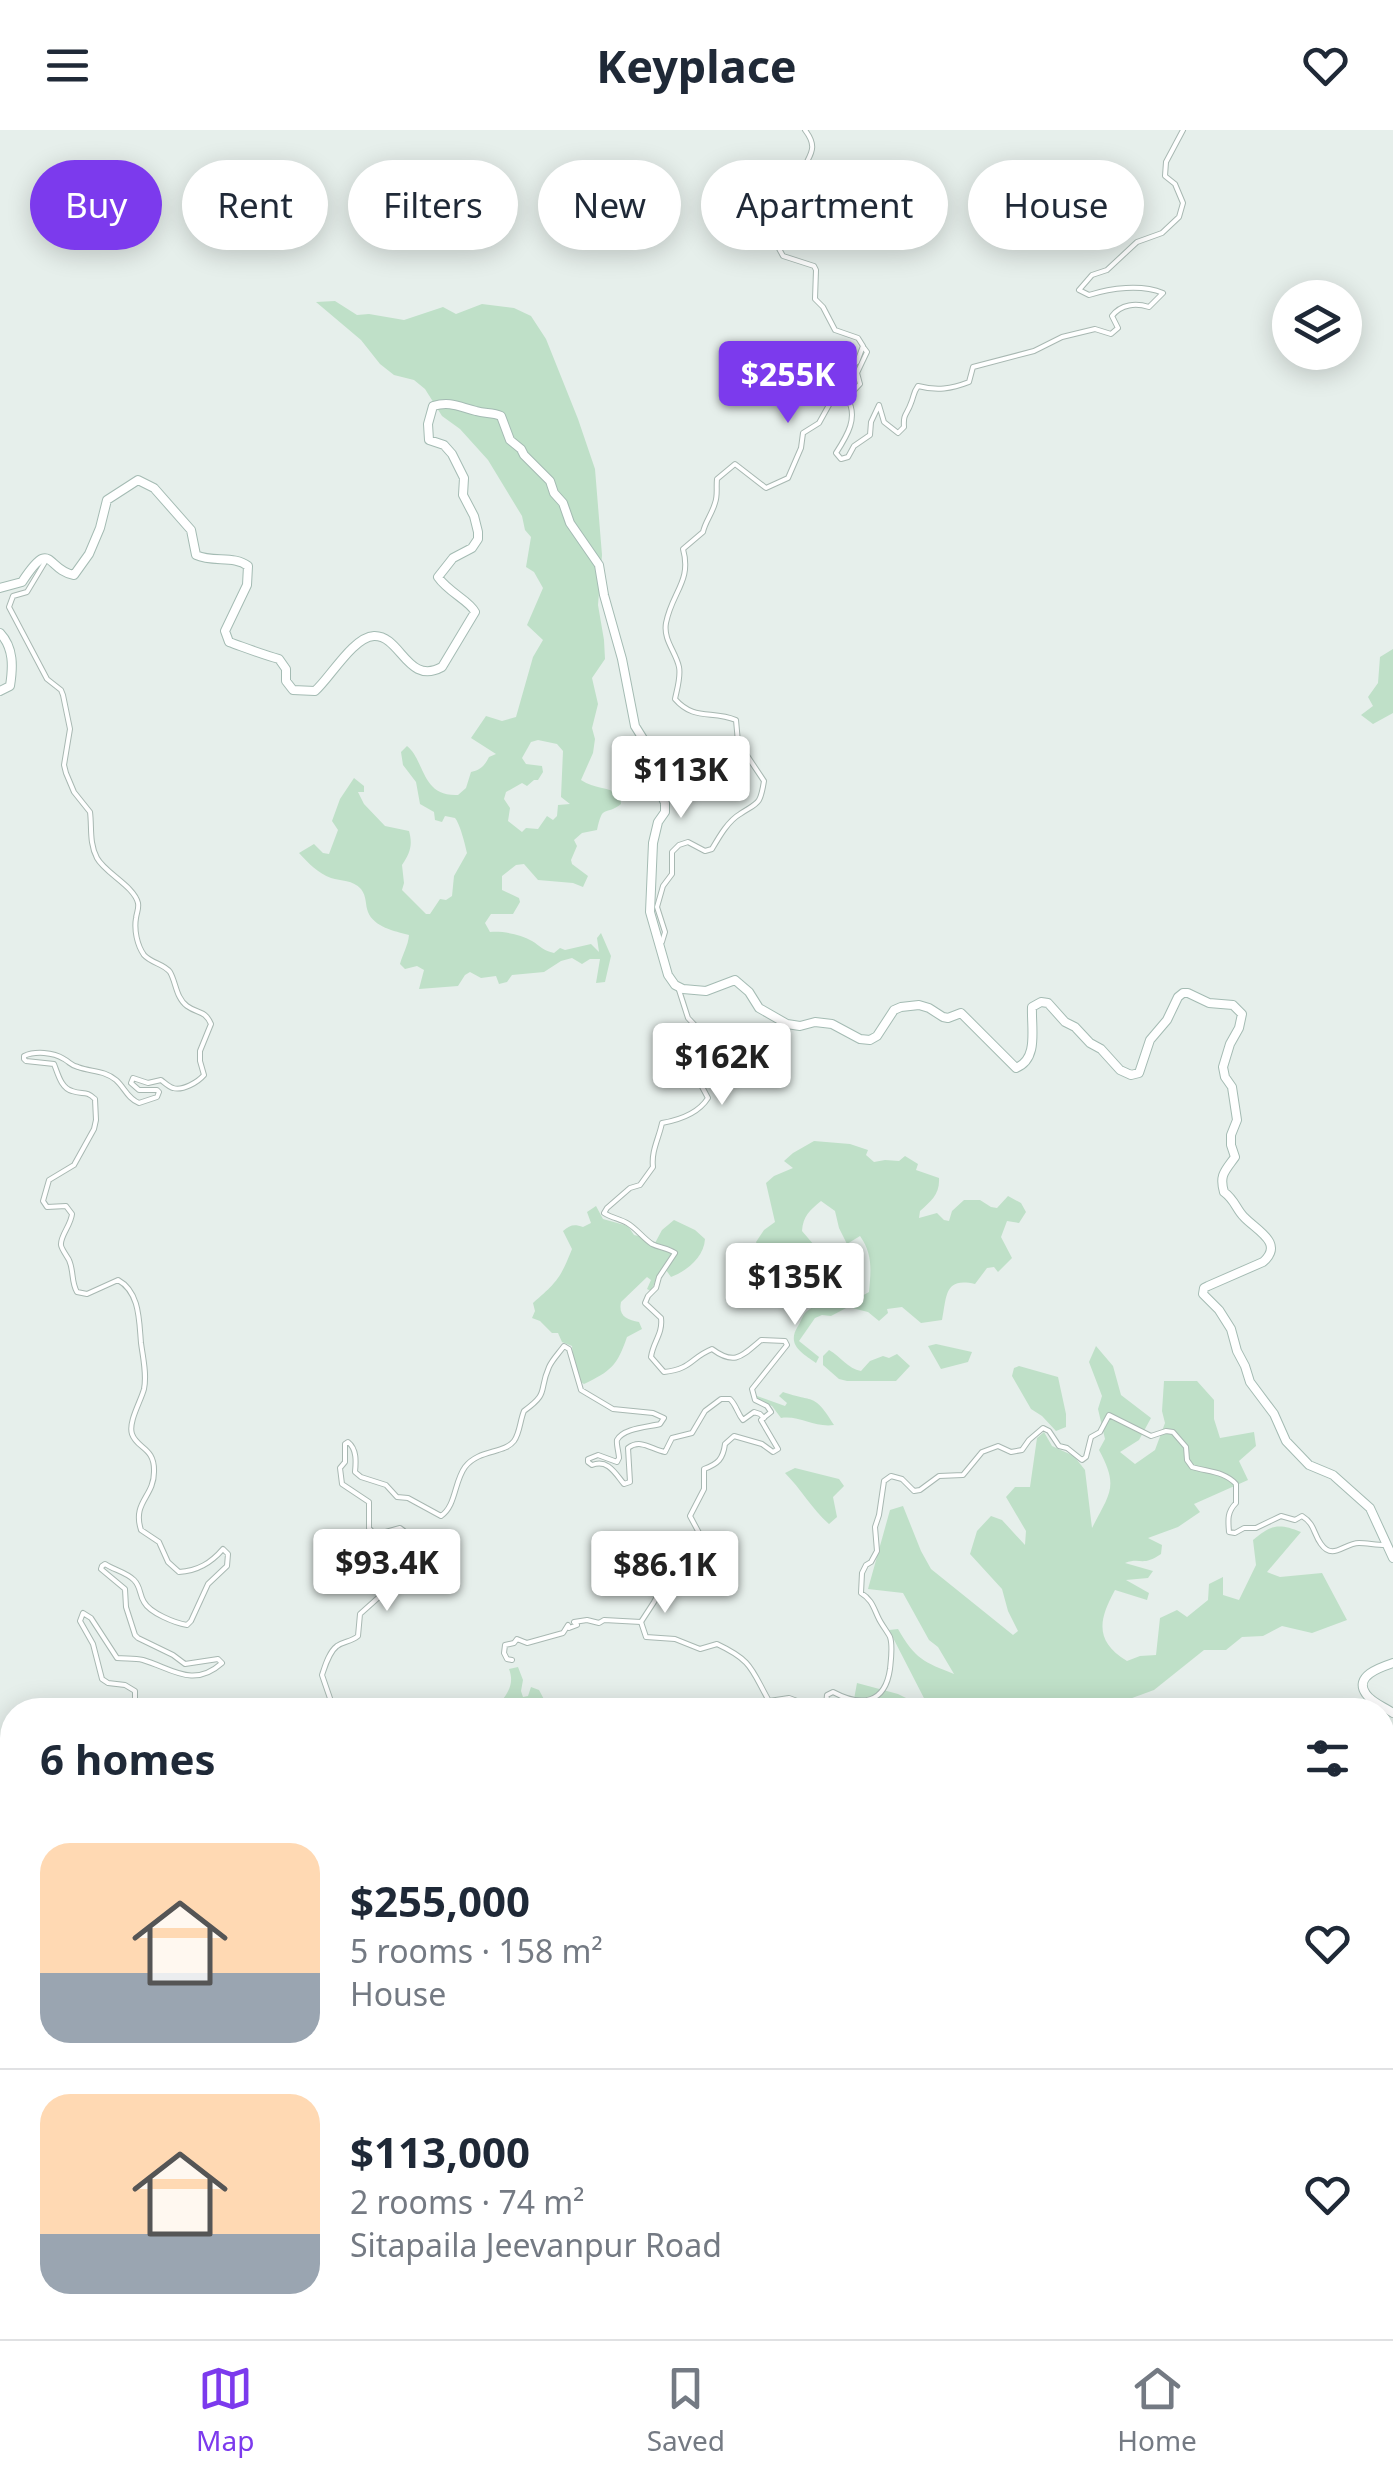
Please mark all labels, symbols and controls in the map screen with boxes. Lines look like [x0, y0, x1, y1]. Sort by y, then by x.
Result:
text: Keyplace [596, 35, 797, 96]
icon: menu [40, 38, 95, 93]
icon: heart [1298, 38, 1353, 93]
chip: Buy [30, 160, 162, 250]
chip: Rent [182, 160, 328, 250]
chip: Filters [348, 160, 518, 250]
chip: New [538, 160, 681, 250]
chip: Apartment [701, 160, 948, 250]
chip: House [968, 160, 1144, 250]
map controls [1272, 280, 1362, 370]
button: layers [1272, 280, 1362, 370]
pin: $255K [718, 341, 858, 426]
text: $255K [741, 352, 835, 395]
pin: $113K [611, 736, 751, 821]
text: $113K [634, 747, 728, 790]
pin: $162K [652, 1023, 792, 1108]
text: $162K [675, 1034, 769, 1077]
pin: $135K [725, 1243, 865, 1328]
text: $135K [748, 1254, 842, 1297]
pin: $93.4K [306, 1529, 468, 1614]
pin: $86.1K [584, 1531, 746, 1616]
text: $93.4K [335, 1540, 439, 1583]
text: $86.1K [613, 1542, 717, 1585]
text: 6 homes [40, 1730, 216, 1787]
icon: filters [1300, 1731, 1355, 1786]
text: $255,000 [350, 1872, 530, 1929]
icon: home [120, 1883, 240, 2003]
icon: heart [1300, 1916, 1355, 1971]
text: 5 rooms · 158 m² [350, 1929, 603, 1972]
text: House [350, 1972, 446, 2015]
text: $113,000 [350, 2123, 530, 2180]
icon: home [120, 2134, 240, 2254]
icon: heart [1300, 2167, 1355, 2222]
text: 2 rooms · 74 m² [350, 2180, 584, 2223]
text: Sitapaila Jeevanpur Road [350, 2223, 722, 2266]
tab: Map [196, 2361, 254, 2459]
tab: Saved [647, 2361, 725, 2459]
tab: Home [1117, 2361, 1197, 2459]

